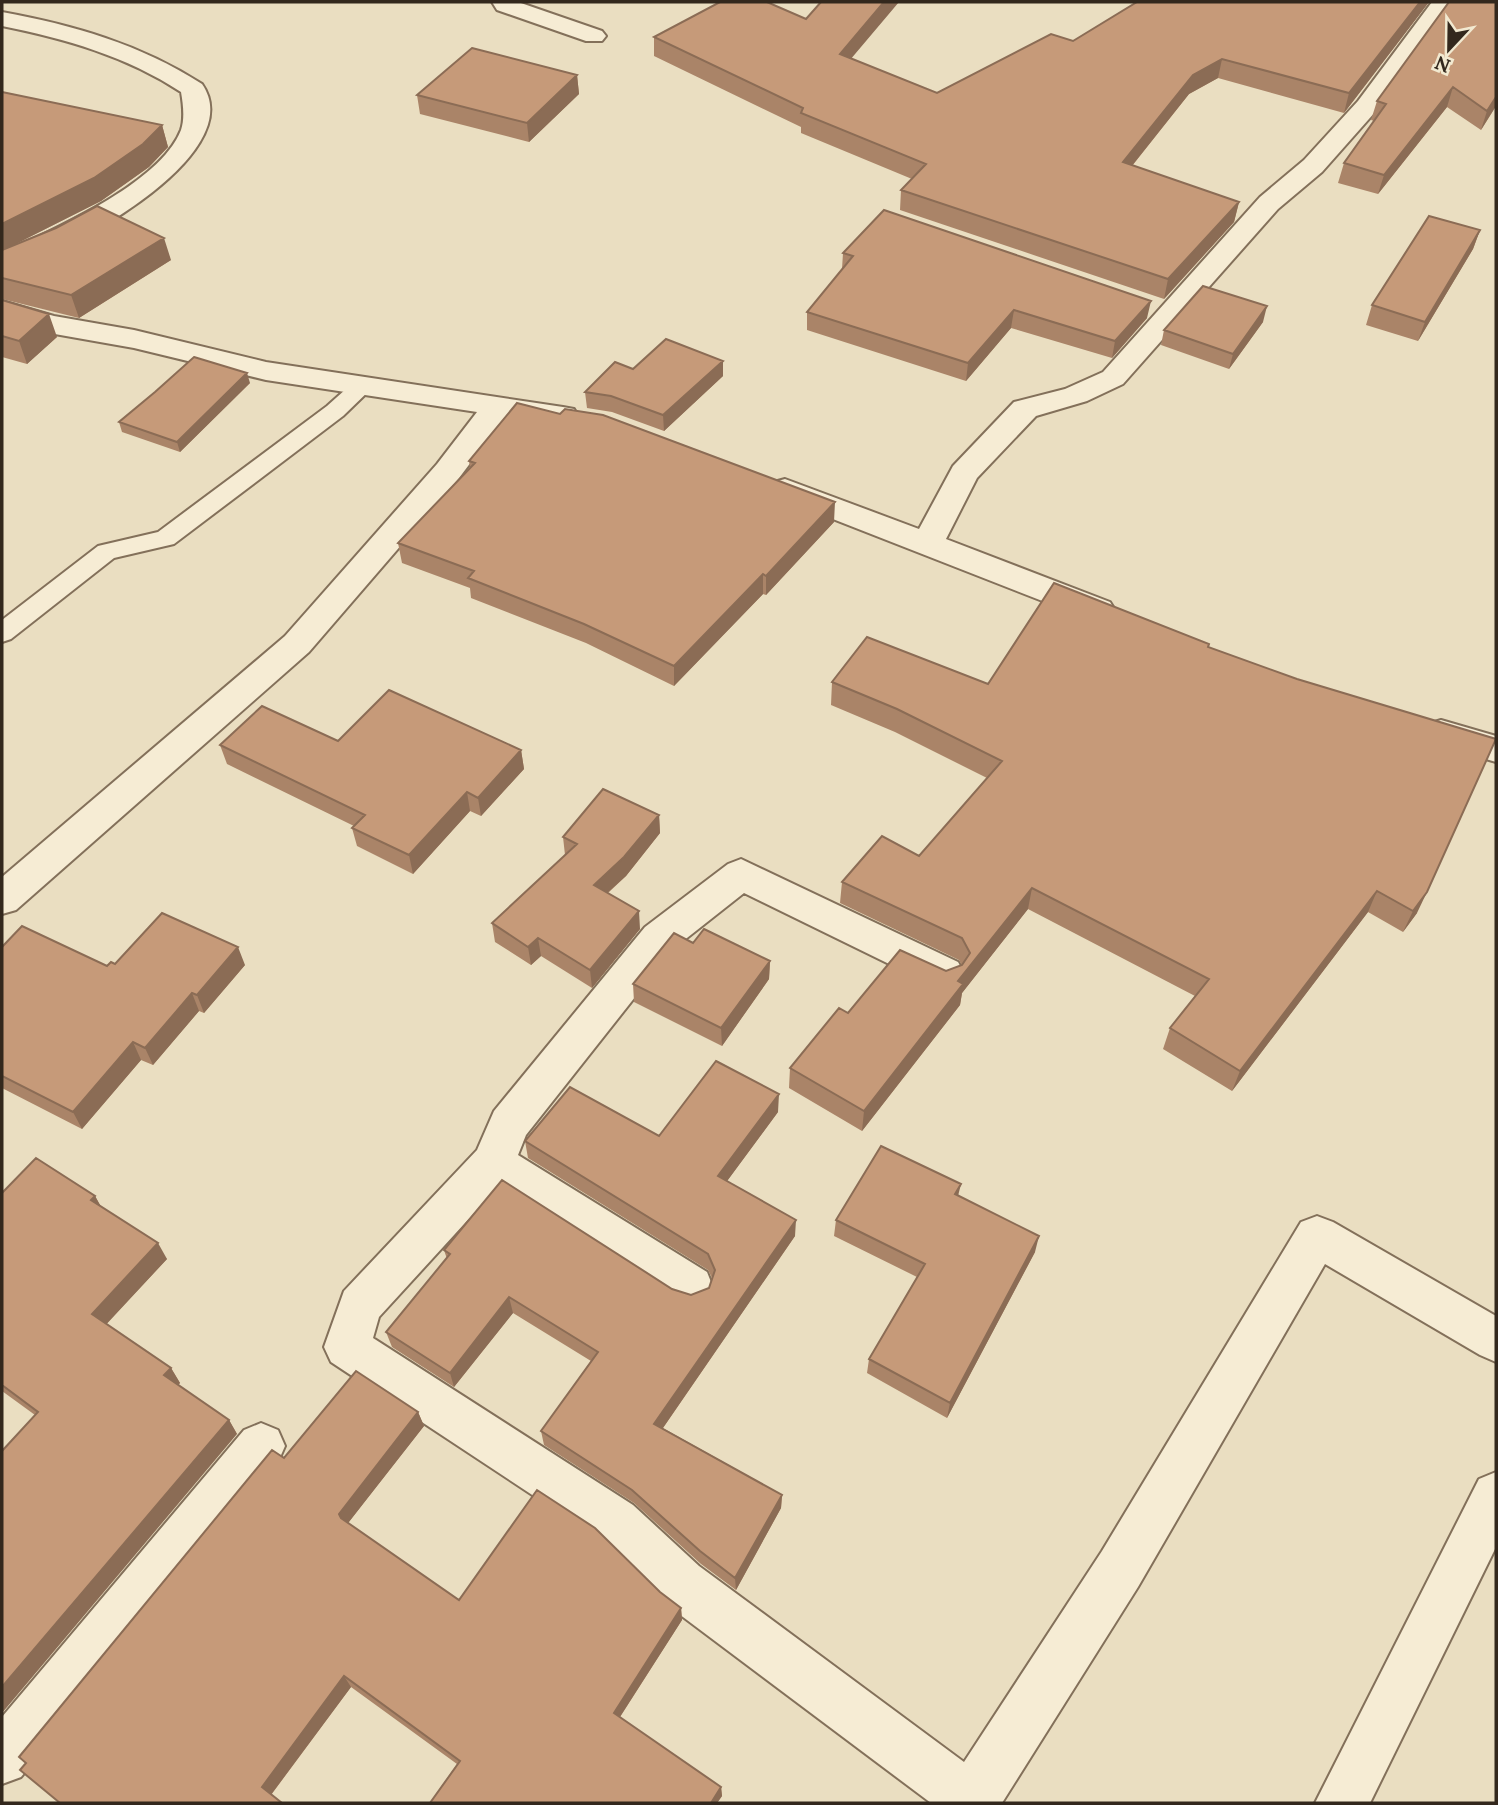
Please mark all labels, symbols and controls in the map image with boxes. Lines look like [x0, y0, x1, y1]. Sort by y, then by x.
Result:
north arrow [1414, 14, 1484, 84]
text: N [1431, 51, 1454, 79]

